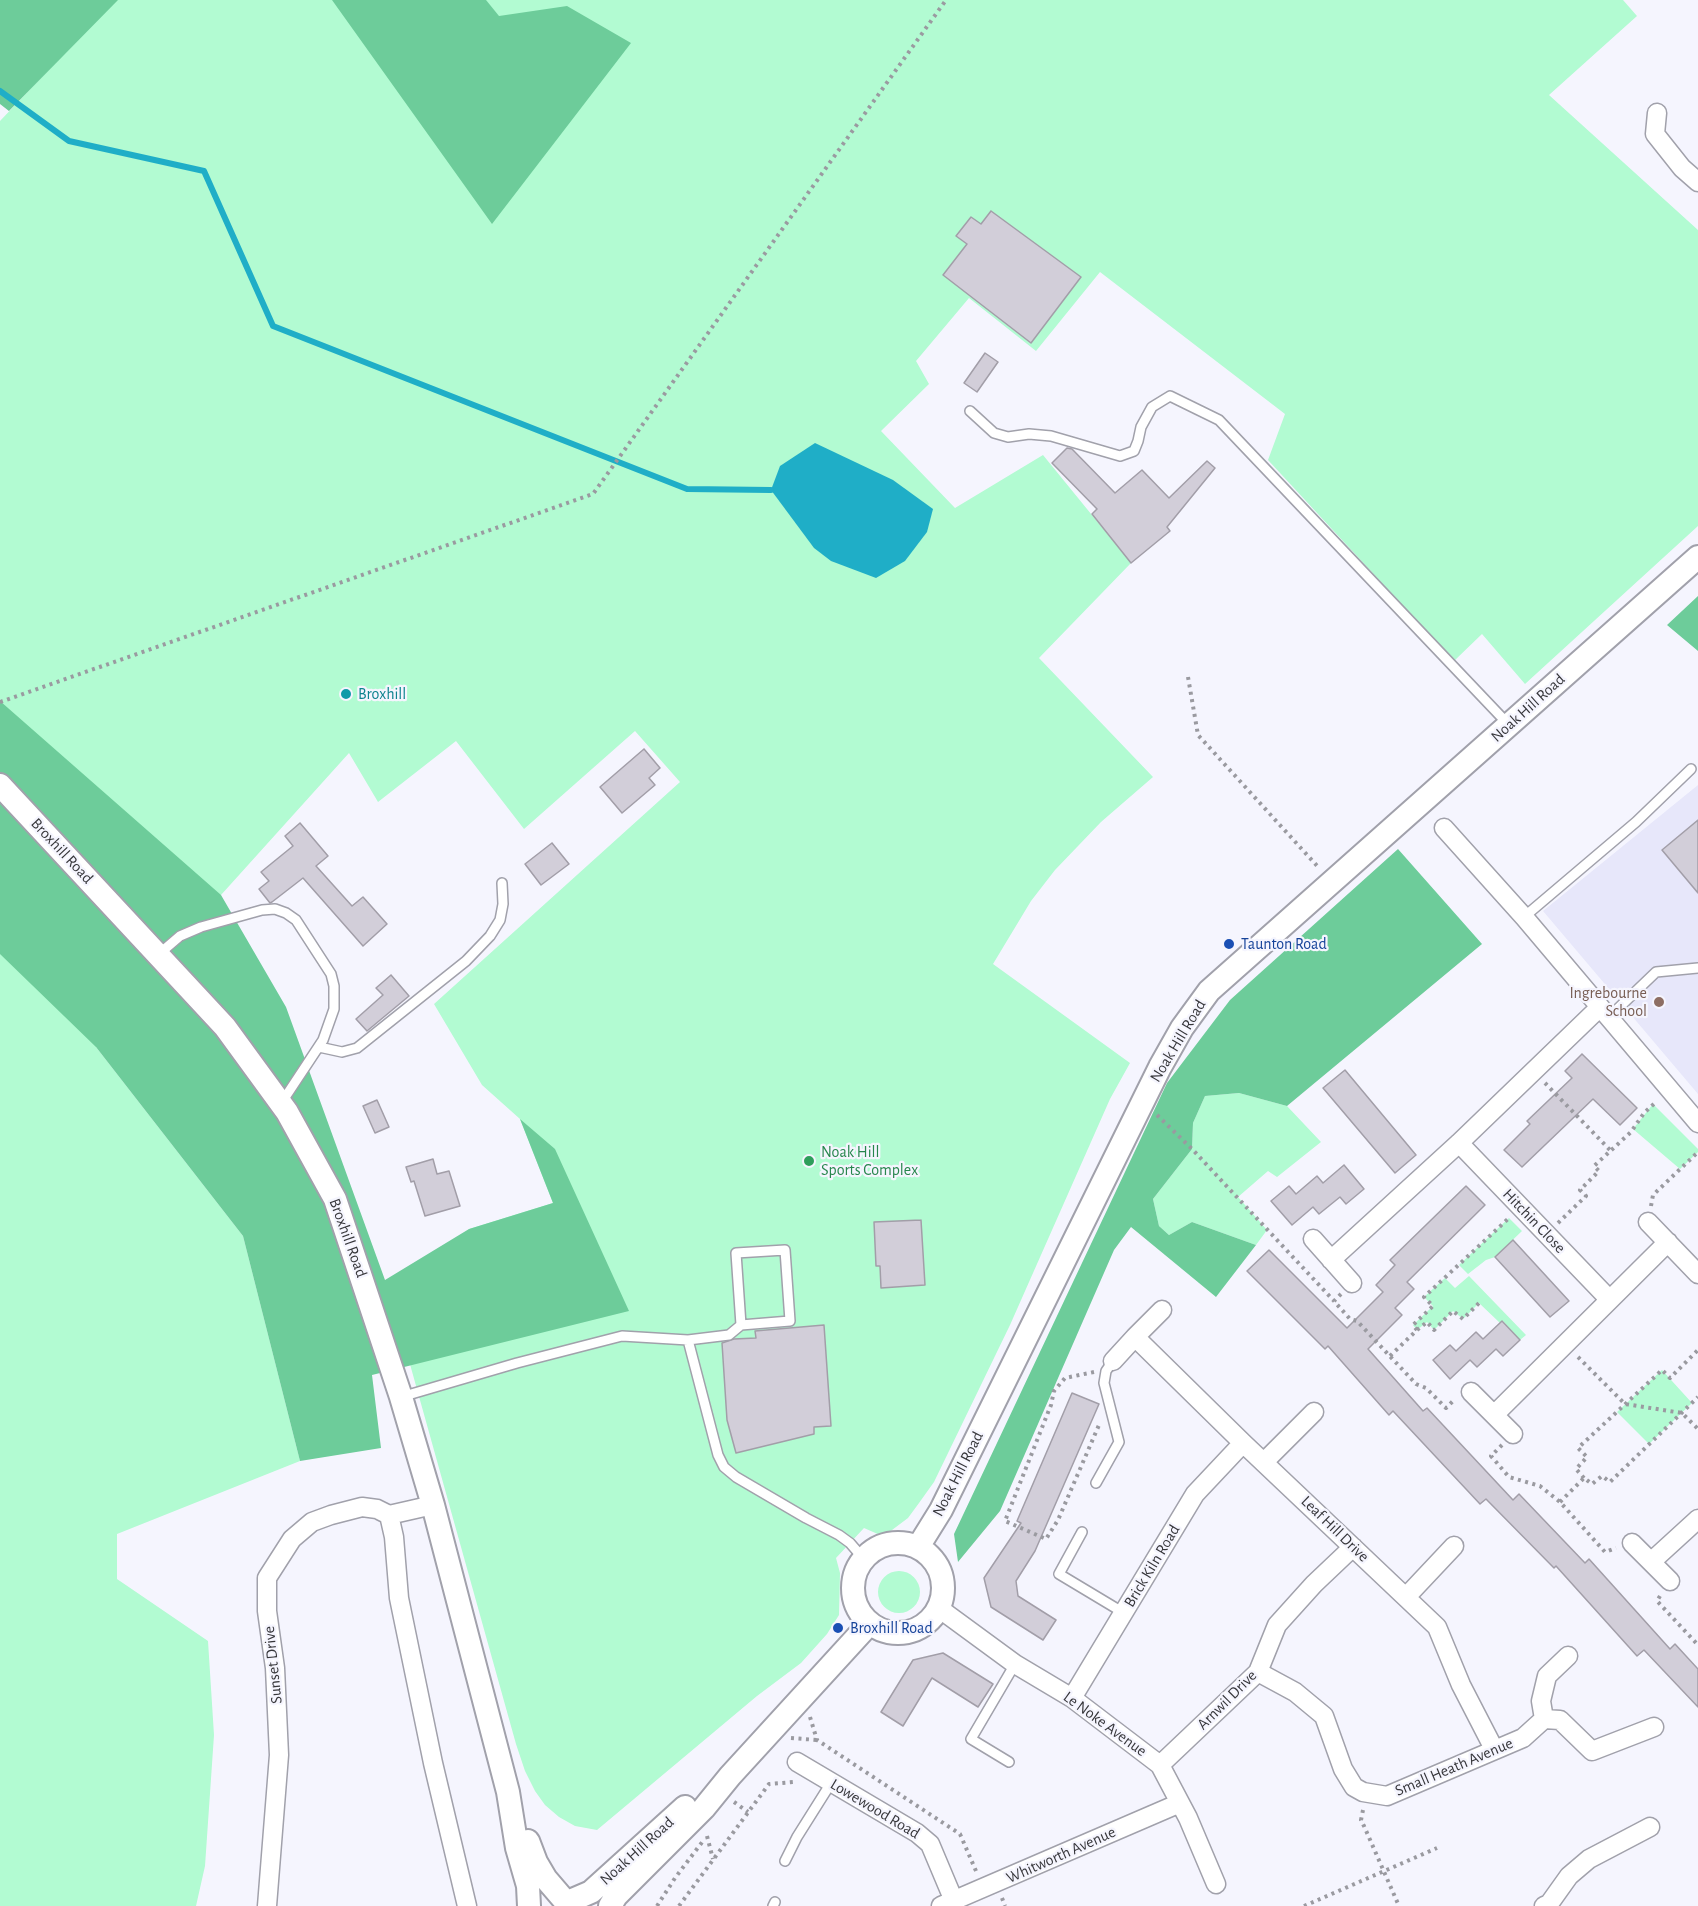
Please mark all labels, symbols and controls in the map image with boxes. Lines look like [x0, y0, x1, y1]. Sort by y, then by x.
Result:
street label: Noak Hill Road [1487, 670, 1569, 746]
place label: Broxhill [358, 684, 406, 704]
marker: Broxhill [339, 687, 353, 701]
street label: Broxhill Road [27, 814, 97, 888]
place label: Taunton Road [1241, 934, 1327, 954]
marker: Taunton Road [1222, 937, 1236, 951]
place label: Ingrebourne School [1569, 983, 1647, 1021]
marker: Ingrebourne School [1652, 995, 1666, 1009]
street label: Noak Hill Road [1146, 996, 1210, 1086]
place label: Noak Hill Sports Complex [821, 1142, 918, 1180]
marker: Noak Hill Sports Complex [802, 1154, 816, 1168]
street label: Hitchin Close [1498, 1185, 1570, 1257]
street label: Broxhill Road [325, 1196, 371, 1280]
street label: Noak Hill Road [928, 1428, 988, 1520]
street label: Leaf Hill Drive [1297, 1492, 1373, 1566]
street label: Brick Kiln Road [1120, 1521, 1184, 1611]
place label: Broxhill Road [850, 1618, 933, 1638]
marker: Broxhill Road [831, 1621, 845, 1635]
street label: Sunset Drive [259, 1625, 287, 1705]
street label: Arnwil Drive [1193, 1666, 1261, 1734]
street label: Le Noke Avenue [1059, 1687, 1151, 1761]
street label: Small Heath Avenue [1392, 1734, 1516, 1800]
street label: Lowewood Road [827, 1775, 923, 1843]
street label: Noak Hill Road [596, 1813, 678, 1889]
street label: Whitworth Avenue [1003, 1822, 1119, 1888]

